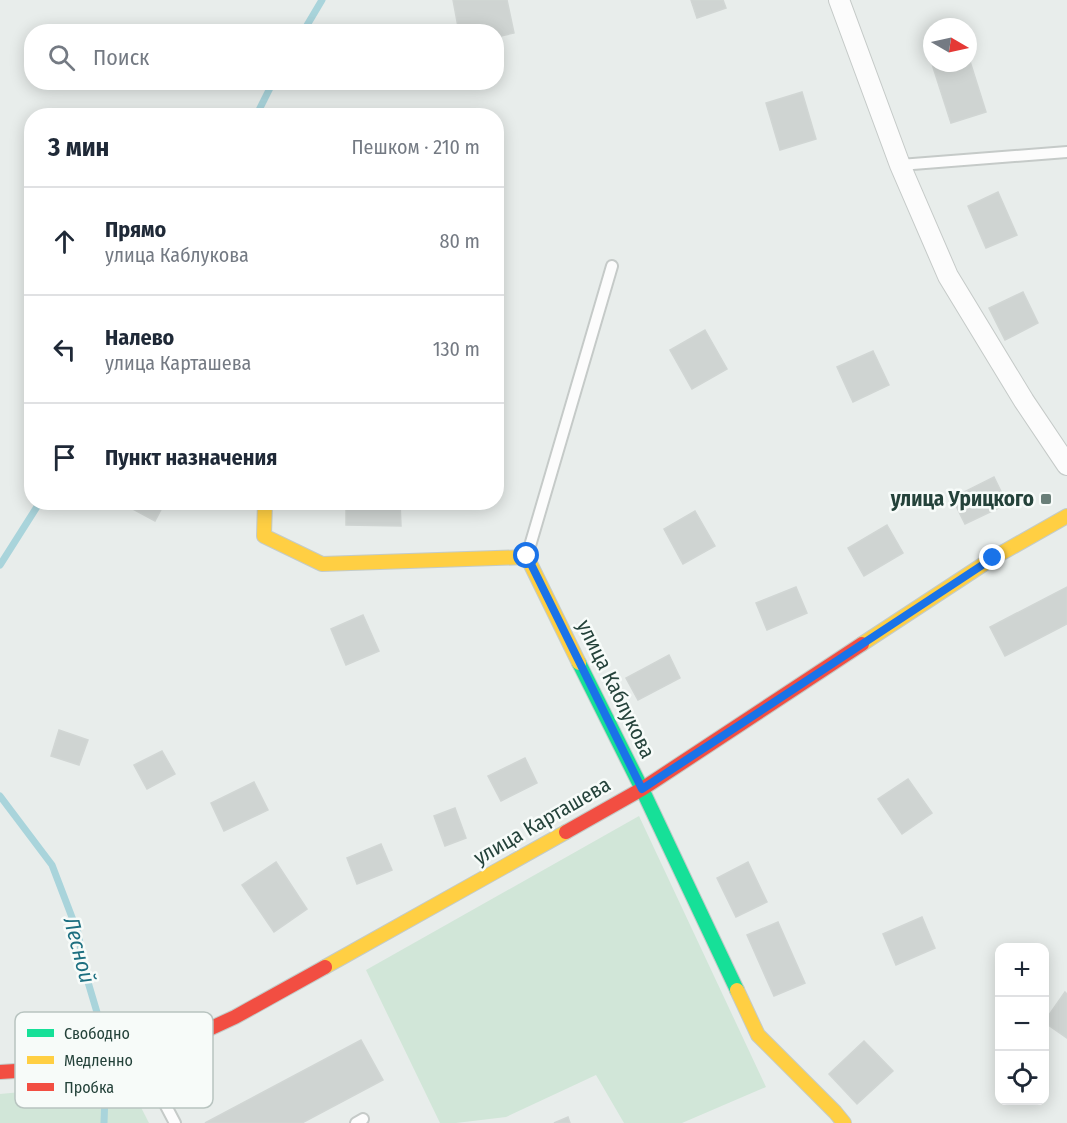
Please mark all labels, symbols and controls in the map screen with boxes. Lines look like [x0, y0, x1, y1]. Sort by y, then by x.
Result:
north arrow [923, 18, 977, 72]
search box [24, 24, 504, 90]
icon: search [45, 41, 78, 74]
text: Поиск [93, 44, 149, 71]
text: 3 мин [48, 132, 109, 163]
text: Пешком · 210 m [352, 135, 480, 159]
text: Прямо [105, 216, 166, 243]
icon: ahead [48, 225, 81, 258]
text: 80 m [440, 229, 480, 253]
text: улица Каблукова [105, 243, 249, 267]
text: Налево [105, 324, 174, 351]
icon: left [48, 333, 81, 366]
text: 130 m [433, 337, 480, 361]
text: улица Карташева [105, 351, 251, 375]
icon: arrive [48, 441, 81, 474]
text: Пункт назначения [105, 444, 277, 471]
place label: улица Урицкого [890, 486, 1034, 512]
marker: улица Урицкого [1039, 492, 1053, 506]
route start [513, 542, 539, 568]
route end [979, 544, 1005, 570]
street label: улица Каблукова [571, 615, 661, 763]
street label: улица Карташева [469, 771, 615, 871]
water label: Лесной [58, 913, 101, 986]
map controls [995, 943, 1049, 1105]
button: + [995, 943, 1049, 997]
button: − [995, 997, 1049, 1051]
legend [15, 1012, 213, 1108]
text: Свободно [64, 1024, 130, 1043]
text: Медленно [64, 1051, 133, 1070]
button: locate [995, 1051, 1049, 1105]
text: Пробка [64, 1078, 114, 1097]

